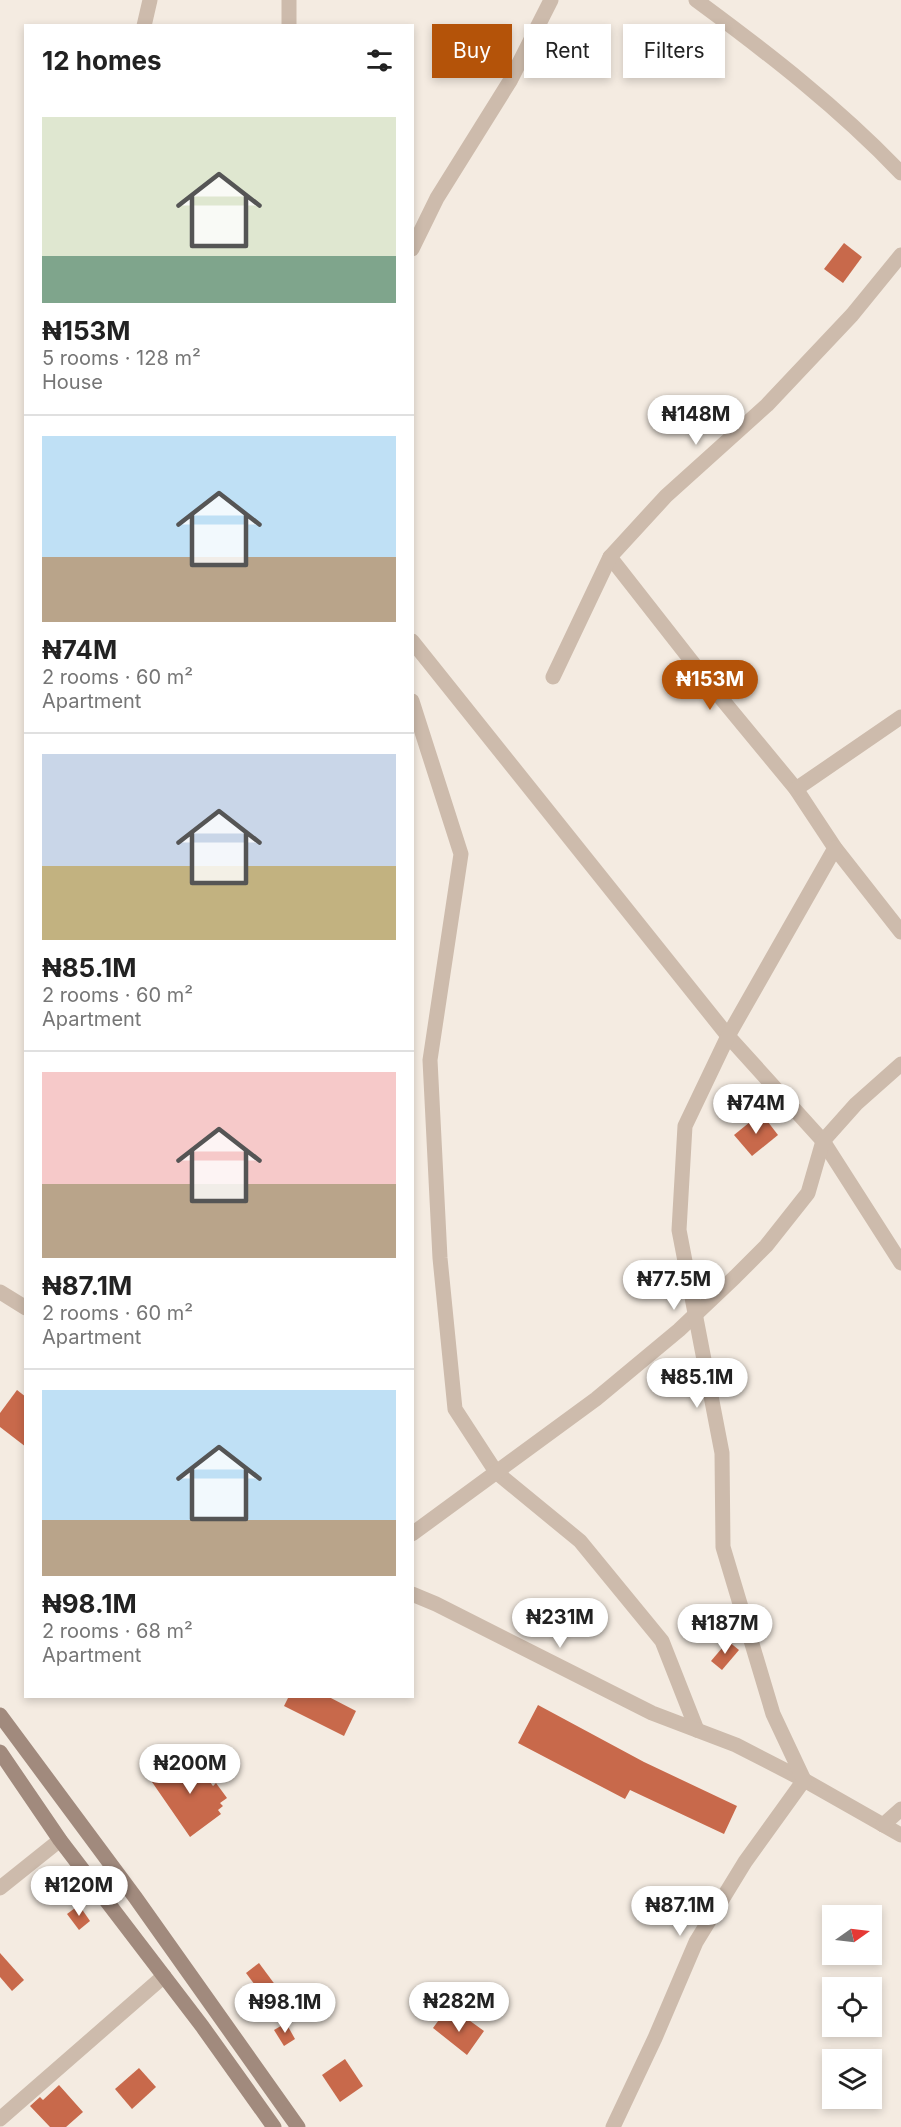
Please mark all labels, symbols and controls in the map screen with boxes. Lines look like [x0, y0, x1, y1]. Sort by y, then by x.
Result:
chip: Buy [432, 24, 512, 78]
chip: Rent [524, 24, 611, 78]
chip: Filters [623, 24, 725, 78]
icon: filters [363, 44, 396, 77]
text: 12 homes [42, 45, 162, 76]
icon: home [165, 156, 273, 264]
text: ₦153M [42, 315, 131, 346]
text: 5 rooms · 128 m² [42, 346, 201, 370]
text: House [42, 370, 103, 394]
pin: ₦148M [654, 395, 738, 446]
text: ₦148M [662, 402, 730, 426]
icon: home [165, 475, 273, 583]
text: ₦74M [42, 634, 117, 665]
pin: ₦153M [668, 660, 752, 711]
text: 2 rooms · 60 m² [42, 665, 193, 689]
text: ₦153M [676, 667, 744, 691]
text: Apartment [42, 689, 141, 713]
icon: home [165, 793, 273, 901]
text: ₦85.1M [42, 952, 136, 983]
text: 2 rooms · 60 m² [42, 983, 193, 1007]
text: Apartment [42, 1007, 141, 1031]
pin: ₦74M [720, 1084, 792, 1135]
text: ₦74M [727, 1091, 785, 1115]
icon: home [165, 1111, 273, 1219]
pin: ₦77.5M [625, 1260, 723, 1311]
text: ₦77.5M [637, 1267, 711, 1291]
text: ₦87.1M [42, 1270, 132, 1301]
text: 2 rooms · 60 m² [42, 1301, 193, 1325]
text: Apartment [42, 1325, 141, 1349]
pin: ₦85.1M [648, 1358, 746, 1409]
text: ₦85.1M [661, 1365, 733, 1389]
icon: home [165, 1429, 273, 1537]
text: ₦98.1M [42, 1588, 137, 1619]
pin: ₦231M [518, 1598, 602, 1649]
pin: ₦187M [683, 1604, 767, 1655]
text: ₦231M [526, 1605, 594, 1629]
text: ₦187M [691, 1611, 759, 1635]
text: 2 rooms · 68 m² [42, 1619, 193, 1643]
text: Apartment [42, 1643, 141, 1667]
pin: ₦200M [148, 1744, 232, 1795]
text: ₦200M [153, 1751, 227, 1775]
pin: ₦120M [37, 1866, 121, 1917]
text: ₦120M [45, 1873, 113, 1897]
pin: ₦87.1M [631, 1886, 729, 1937]
text: ₦87.1M [645, 1893, 715, 1917]
north arrow [822, 1905, 882, 1965]
map controls [822, 1905, 882, 2109]
button: locate [822, 1977, 882, 2037]
pin: ₦282M [417, 1982, 501, 2033]
pin: ₦98.1M [236, 1983, 334, 2034]
text: ₦282M [423, 1989, 495, 2013]
text: ₦98.1M [249, 1990, 321, 2014]
button: layers [822, 2049, 882, 2109]

